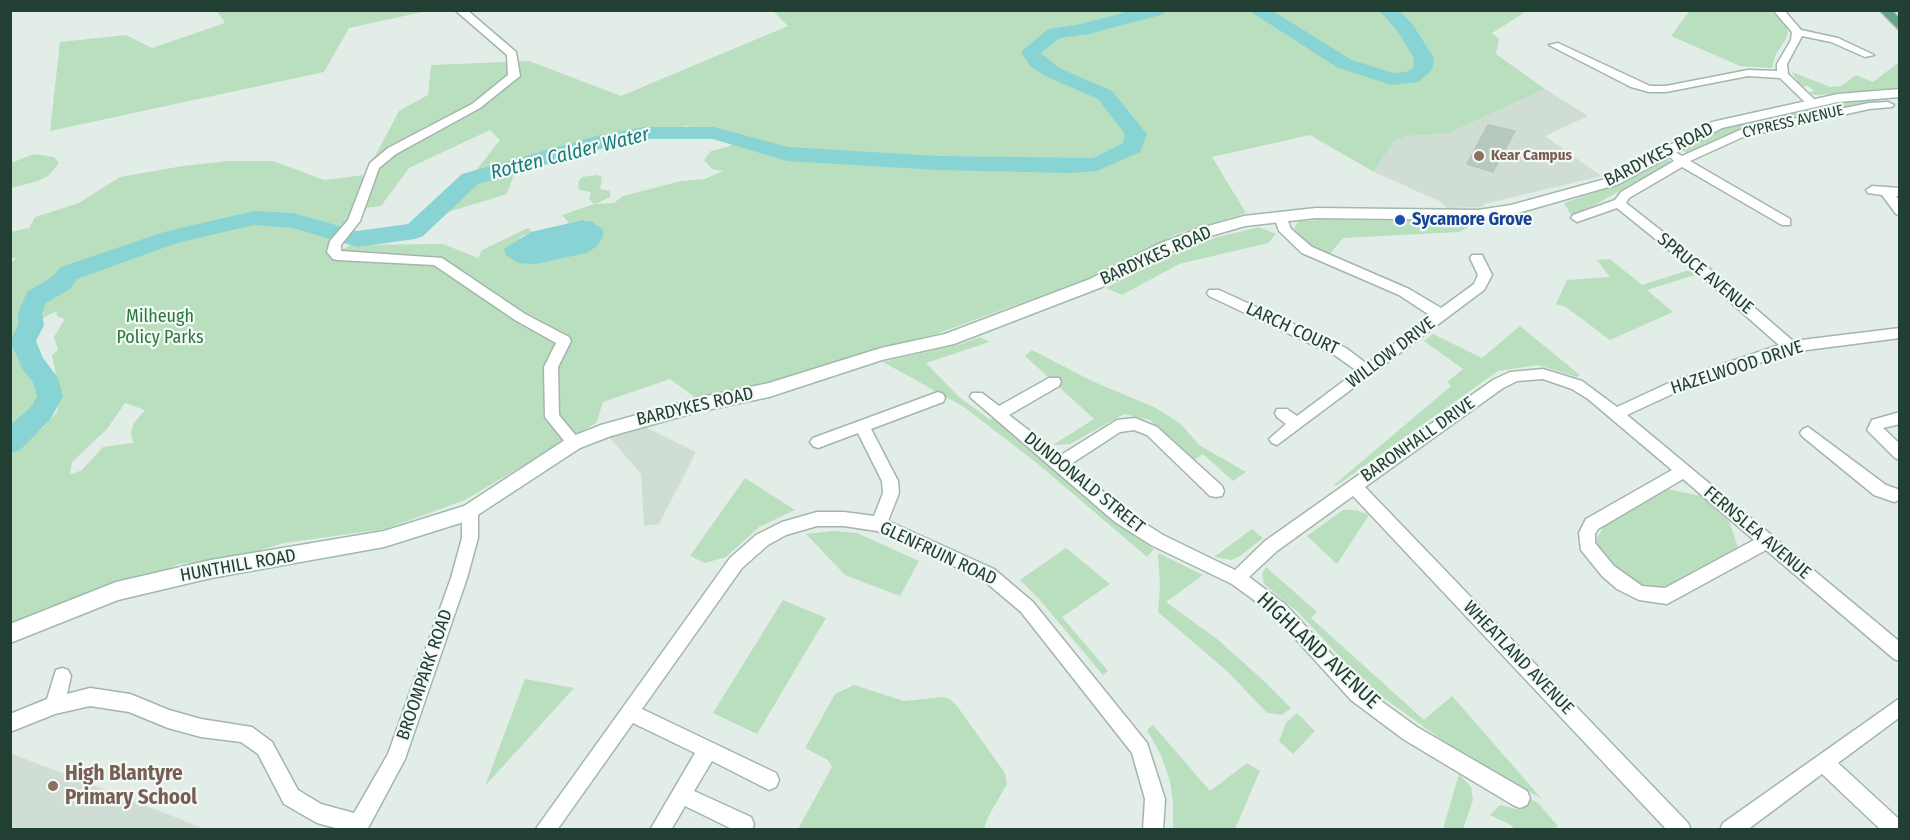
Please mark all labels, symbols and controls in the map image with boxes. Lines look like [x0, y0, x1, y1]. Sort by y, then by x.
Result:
street label: CYPRESS AVENUE [1741, 102, 1845, 142]
street label: BARDYKES ROAD [1601, 118, 1717, 192]
water label: Rotten Calder Water [488, 123, 652, 185]
place label: Kear Campus [1491, 147, 1572, 165]
marker: Kear Campus [1472, 149, 1486, 163]
place label: Sycamore Grove [1412, 209, 1532, 231]
marker: Sycamore Grove [1393, 213, 1407, 227]
street label: BARDYKES ROAD [1097, 222, 1215, 290]
street label: SPRUCE AVENUE [1653, 229, 1757, 319]
street label: LARCH COURT [1242, 298, 1342, 360]
park label: Milheugh Policy Parks [116, 306, 204, 348]
street label: WILLOW DRIVE [1343, 313, 1439, 393]
street label: HAZELWOOD DRIVE [1668, 336, 1806, 400]
street label: BARDYKES ROAD [634, 383, 756, 431]
street label: BARONHALL DRIVE [1357, 393, 1479, 487]
street label: DUNDONALD STREET [1019, 428, 1149, 538]
street label: FERNSLEA AVENUE [1699, 482, 1815, 584]
street label: GLENFRUIN ROAD [876, 518, 1000, 590]
street label: HUNTHILL ROAD [178, 545, 298, 587]
street label: HIGHLAND AVENUE [1251, 587, 1385, 715]
street label: WHEATLAND AVENUE [1458, 597, 1578, 719]
street label: BROOMPARK ROAD [393, 607, 457, 743]
place label: High Blantyre Primary School [65, 761, 197, 811]
marker: High Blantyre Primary School [46, 779, 60, 793]

